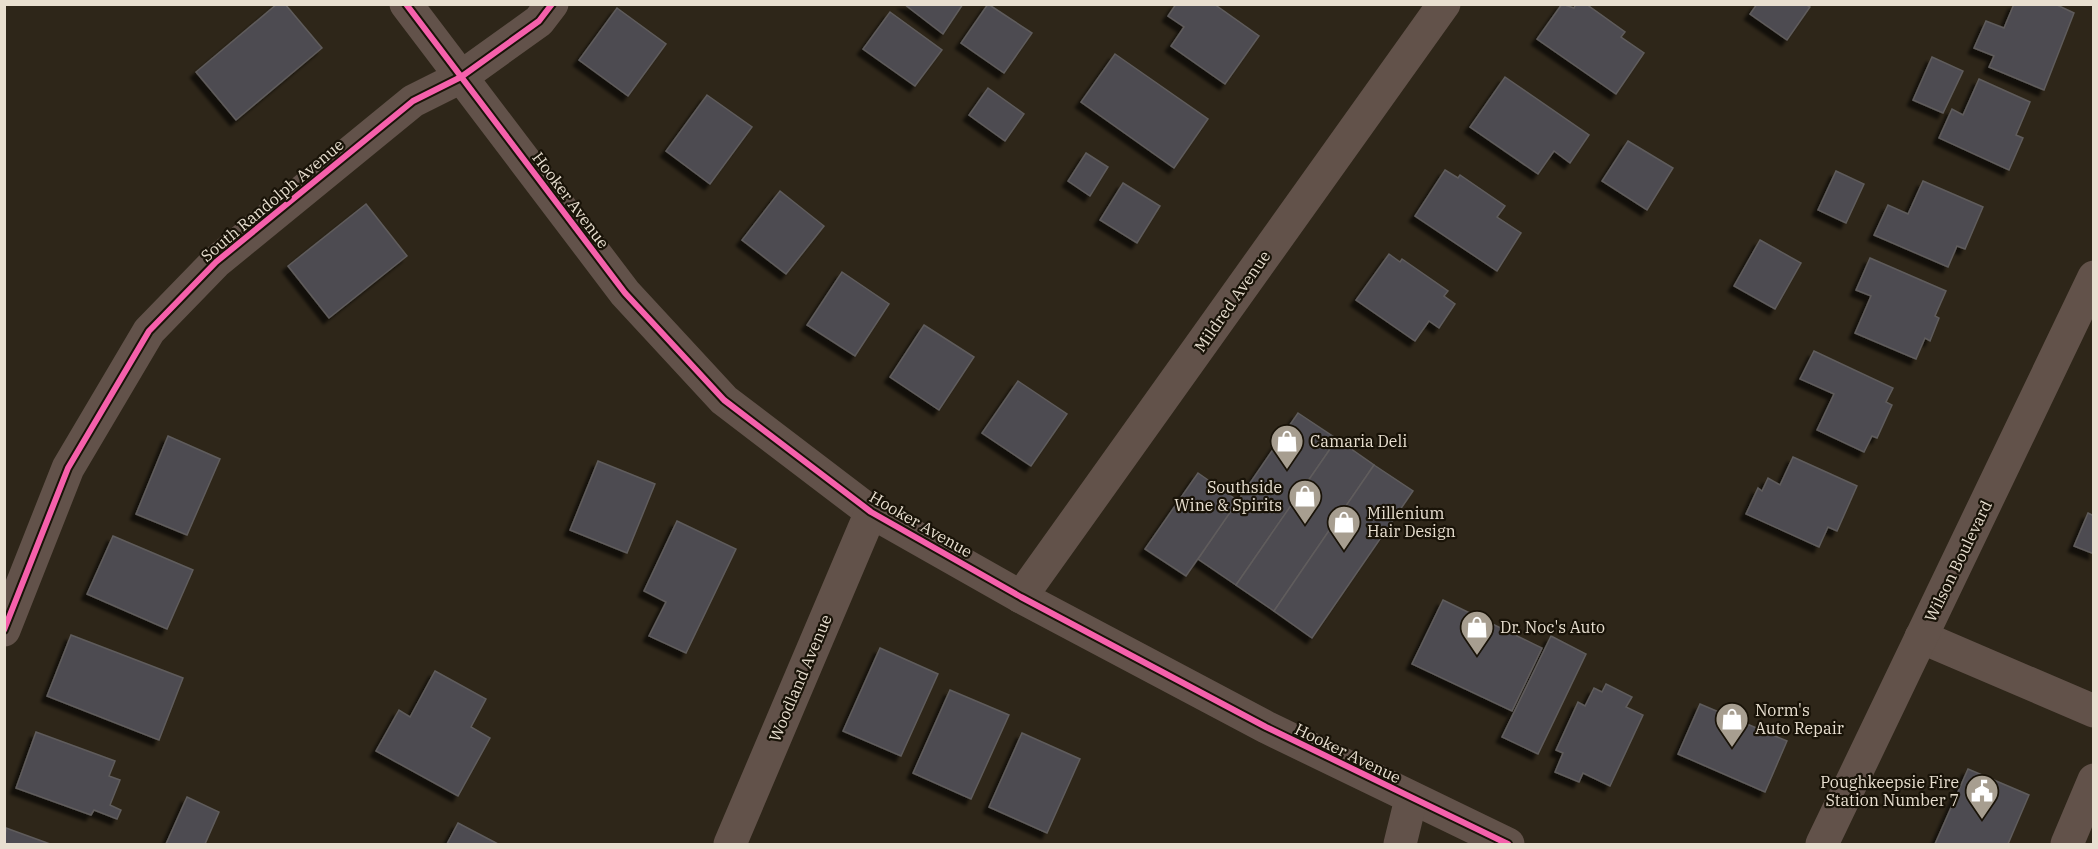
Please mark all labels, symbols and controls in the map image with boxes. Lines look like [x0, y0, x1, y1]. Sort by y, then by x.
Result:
street label: South Randolph Avenue [196, 134, 348, 266]
street label: Hooker Avenue [528, 148, 614, 252]
street label: Mildred Avenue [1190, 247, 1274, 355]
shop icon: Camaria Deli [1269, 423, 1305, 470]
place label: Camaria Deli [1310, 431, 1407, 451]
place label: Southside Wine & Spirits [1174, 477, 1282, 515]
shop icon: Southside Wine & Spirits [1287, 478, 1323, 525]
street label: Hooker Avenue [866, 486, 976, 562]
street label: Wilson Boulevard [1920, 497, 1996, 625]
place label: Millenium Hair Design [1367, 503, 1456, 541]
shop icon: Millenium Hair Design [1326, 504, 1362, 551]
shop icon: Dr. Noc's Auto [1459, 609, 1495, 656]
street label: Woodland Avenue [764, 611, 836, 745]
place label: Dr. Noc's Auto [1500, 617, 1605, 637]
place label: Norm's Auto Repair [1755, 700, 1844, 738]
shop icon: Norm's Auto Repair [1714, 701, 1750, 748]
street label: Hooker Avenue [1292, 719, 1404, 787]
place label: Poughkeepsie Fire Station Number 7 [1820, 772, 1959, 810]
public building icon: Poughkeepsie Fire Station Number 7 [1964, 773, 2000, 820]

